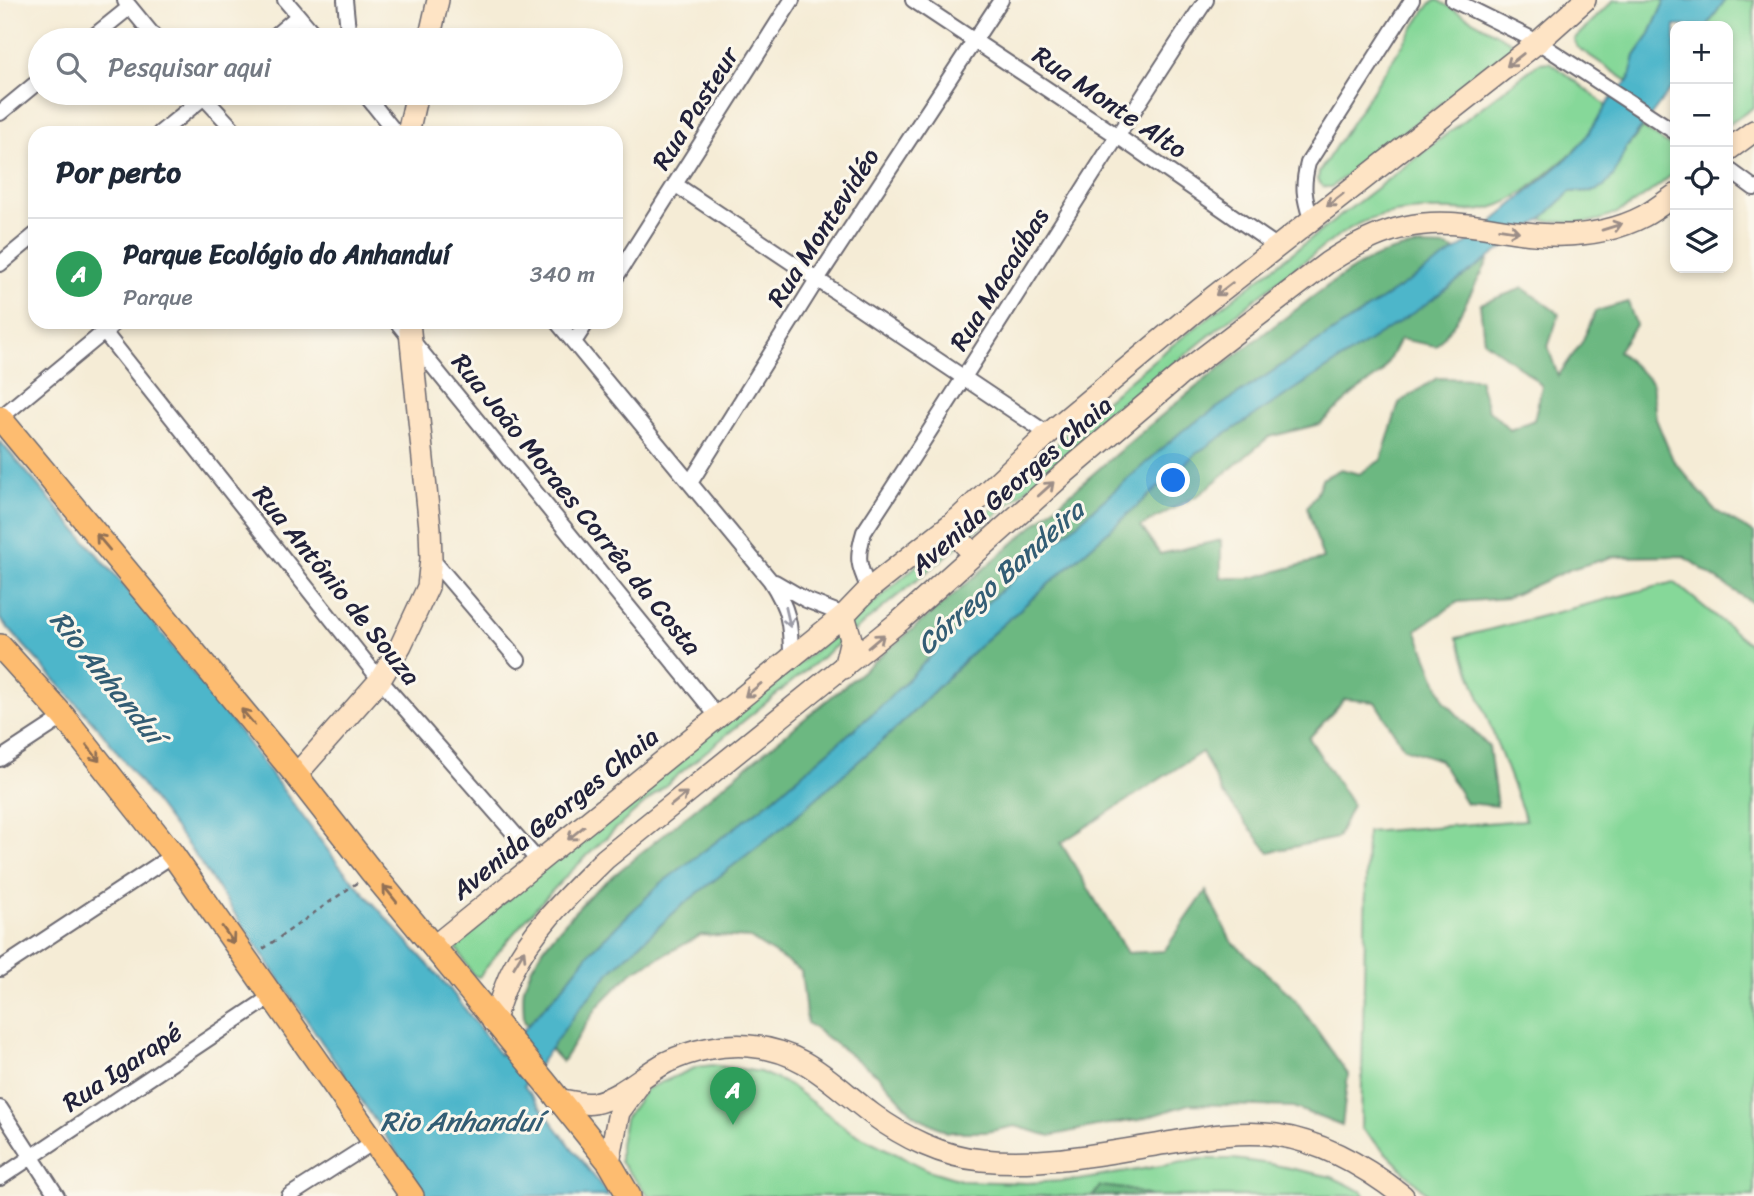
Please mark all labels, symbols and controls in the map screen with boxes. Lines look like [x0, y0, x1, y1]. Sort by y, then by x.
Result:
map controls [1670, 21, 1733, 273]
button: + [1670, 21, 1733, 84]
search box [28, 28, 623, 105]
street label: Rua Monte Alto [1023, 33, 1197, 171]
street label: Rua Pasteur [639, 36, 752, 179]
text: Pesquisar aqui [108, 44, 271, 90]
icon: search [52, 48, 90, 86]
one-way arrow [1506, 53, 1524, 68]
button: − [1670, 84, 1733, 147]
street label: Rua Montevidéo [754, 138, 892, 316]
text: Por perto [56, 145, 181, 199]
button: locate [1670, 147, 1733, 210]
one-way arrow [1327, 193, 1345, 208]
street label: Rua Macaúbas [936, 198, 1062, 360]
button: layers [1670, 210, 1733, 273]
one-way arrow [1600, 220, 1622, 233]
one-way arrow [1497, 224, 1520, 237]
text: Parque Ecológio do Anhanduí [123, 231, 450, 277]
text: A [71, 254, 87, 295]
text: 340 m [530, 254, 595, 295]
text: Parque [123, 277, 193, 318]
one-way arrow [1216, 281, 1234, 296]
street label: Rua João Moraes Corrêa da Costa [440, 342, 714, 666]
street label: Avenida Georges Chaia [898, 383, 1123, 587]
your location [1156, 463, 1190, 497]
street label: Rua Antônio de Souza [241, 474, 433, 696]
one-way arrow [1036, 482, 1054, 498]
water label: Córrego Bandeira [904, 485, 1098, 667]
one-way arrow [95, 533, 110, 551]
water label: Rio Anhanduí [37, 599, 182, 761]
one-way arrow [782, 605, 796, 628]
one-way arrow [866, 633, 884, 649]
one-way arrow [744, 682, 762, 697]
one-way arrow [240, 708, 256, 726]
street label: Avenida Georges Chaia [440, 714, 669, 912]
one-way arrow [85, 743, 100, 761]
one-way arrow [670, 791, 688, 806]
one-way arrow [568, 826, 586, 841]
one-way arrow [382, 886, 398, 904]
one-way arrow [221, 925, 236, 944]
one-way arrow [513, 949, 527, 969]
street label: Rua Igarapé [52, 1010, 192, 1124]
pin: A [710, 1067, 756, 1125]
water label: Rio Anhanduí [380, 1097, 550, 1146]

